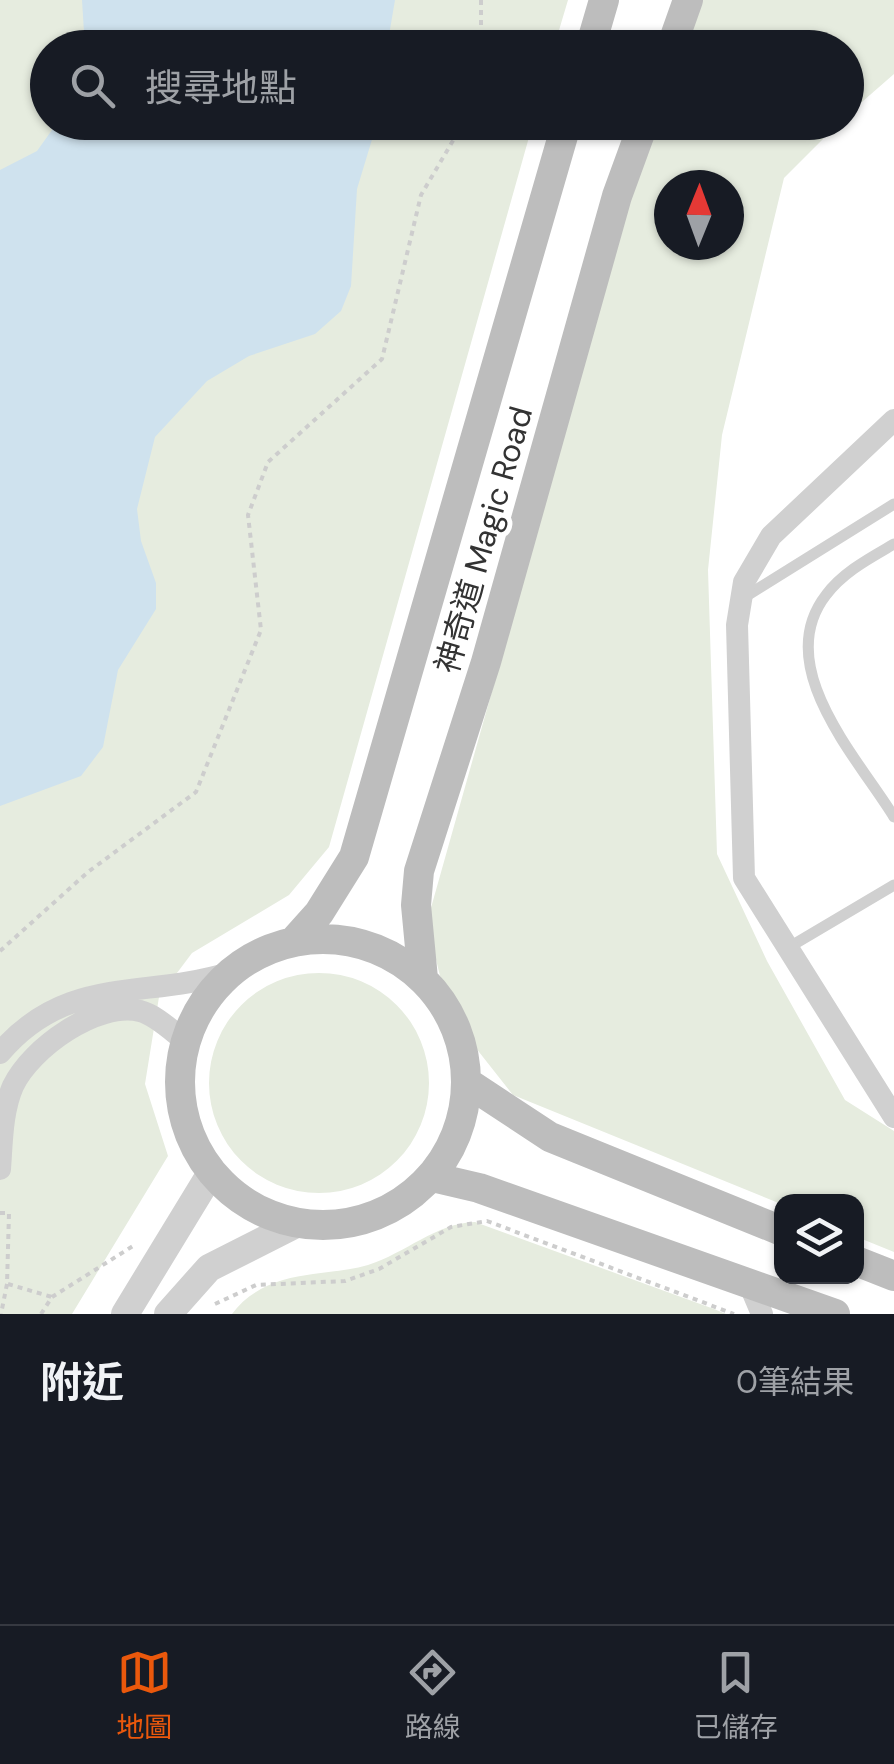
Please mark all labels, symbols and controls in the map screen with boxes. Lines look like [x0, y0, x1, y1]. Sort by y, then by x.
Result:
search box [30, 30, 864, 140]
icon: search [65, 58, 120, 113]
text: 搜尋地點 [145, 63, 297, 113]
north arrow [654, 170, 744, 260]
street label: 神奇道 Magic Road [426, 402, 542, 678]
map controls [774, 1194, 864, 1284]
button: layers [774, 1194, 864, 1284]
text: 附近 [40, 1355, 124, 1410]
text: 0筆結果 [736, 1361, 854, 1403]
tab: 地圖 [116, 1645, 172, 1746]
tab: 路線 [405, 1645, 461, 1746]
tab: 已儲存 [694, 1645, 778, 1746]

